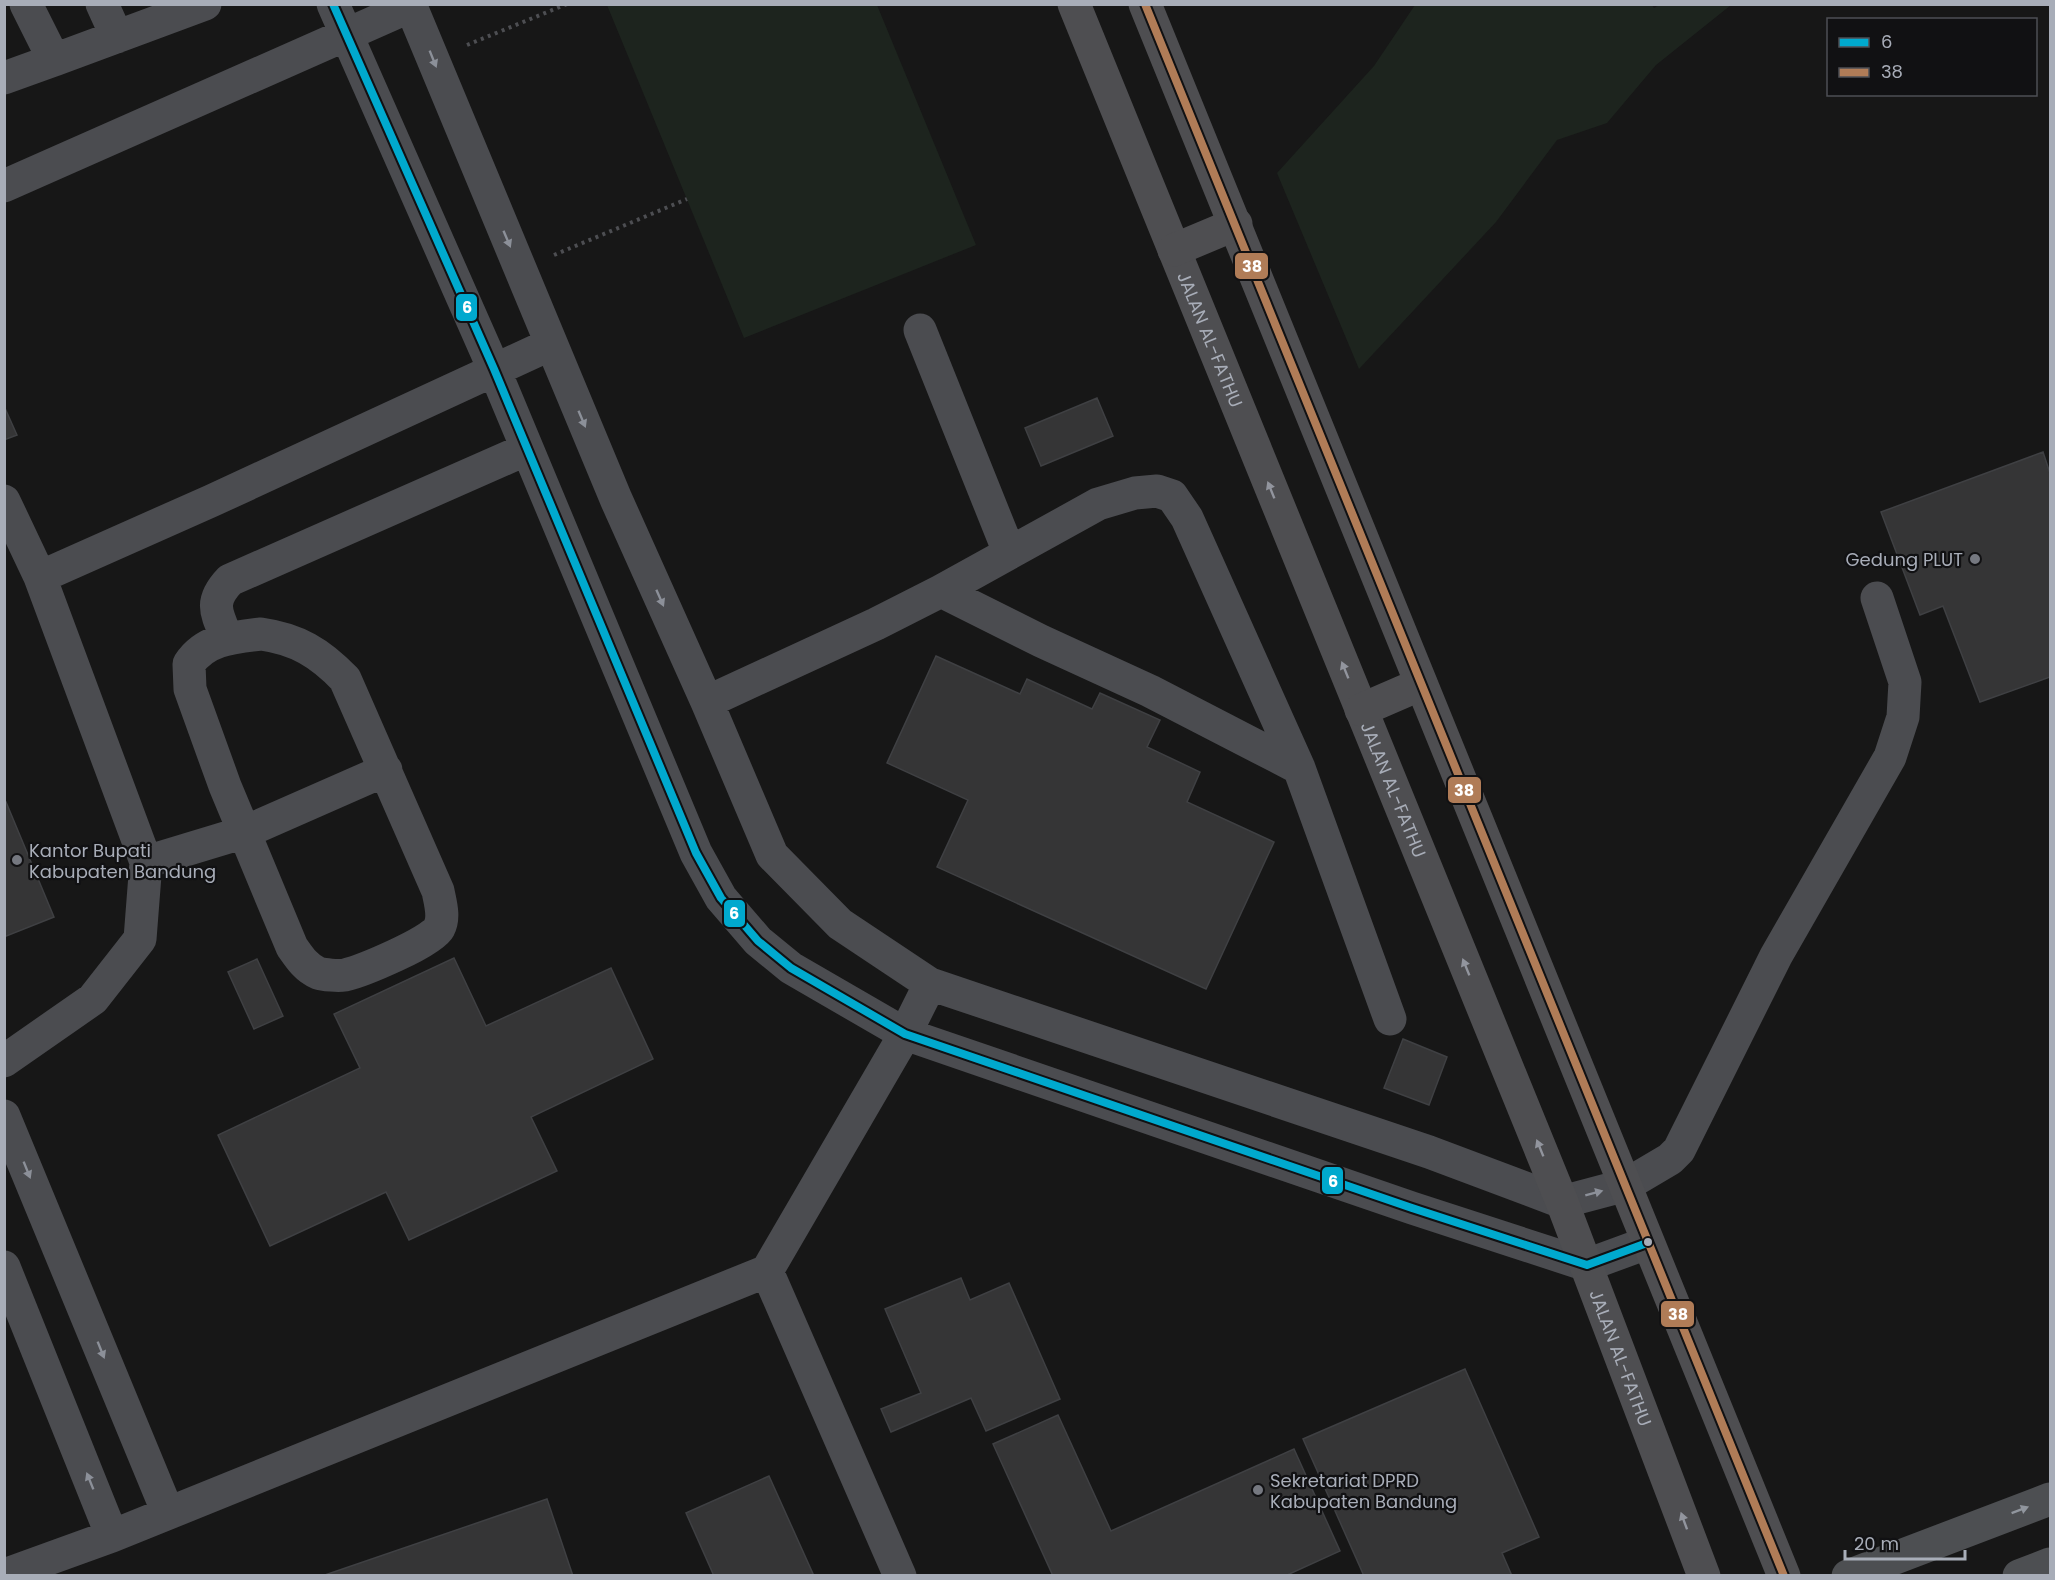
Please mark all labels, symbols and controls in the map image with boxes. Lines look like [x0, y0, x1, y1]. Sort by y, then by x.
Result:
legend [1827, 18, 2037, 96]
text: 6 [1881, 29, 1892, 54]
one-way arrow [428, 50, 438, 68]
text: 38 [1881, 59, 1903, 84]
one-way arrow [502, 230, 512, 248]
line badge: 38 [1234, 252, 1269, 280]
text: 38 [1242, 255, 1262, 278]
street label: JALAN AL-FATHU [1172, 268, 1249, 411]
line badge: 6 [455, 293, 478, 322]
text: 6 [462, 296, 472, 319]
one-way arrow [577, 410, 587, 428]
one-way arrow [1266, 480, 1276, 498]
place label: Gedung PLUT [1846, 547, 1963, 572]
marker: Gedung PLUT [1968, 552, 1982, 566]
one-way arrow [655, 589, 665, 607]
one-way arrow [1340, 661, 1349, 679]
street label: JALAN AL-FATHU [1355, 718, 1433, 861]
line badge: 38 [1447, 776, 1482, 804]
text: 38 [1454, 779, 1474, 802]
place label: Kantor Bupati Kabupaten Bandung [29, 838, 216, 884]
marker: Kantor Bupati Kabupaten Bandung [10, 853, 24, 867]
line badge: 6 [723, 899, 746, 928]
text: 6 [729, 902, 739, 925]
one-way arrow [1461, 958, 1471, 976]
one-way arrow [1535, 1138, 1545, 1156]
one-way arrow [23, 1161, 32, 1179]
line badge: 6 [1321, 1166, 1344, 1195]
text: 6 [1328, 1170, 1338, 1193]
one-way arrow [1585, 1188, 1603, 1198]
unlabelled marker [1642, 1236, 1654, 1248]
street label: JALAN AL-FATHU [1584, 1286, 1658, 1430]
line badge: 38 [1660, 1300, 1695, 1328]
text: 38 [1668, 1303, 1688, 1326]
one-way arrow [96, 1342, 106, 1360]
place label: Sekretariat DPRD Kabupaten Bandung [1270, 1468, 1457, 1514]
one-way arrow [85, 1472, 95, 1490]
marker: Sekretariat DPRD Kabupaten Bandung [1251, 1483, 1265, 1497]
one-way arrow [2011, 1505, 2029, 1514]
one-way arrow [1678, 1512, 1688, 1530]
scale bar [1845, 1523, 1965, 1561]
text: 20 m [1854, 1531, 1899, 1556]

